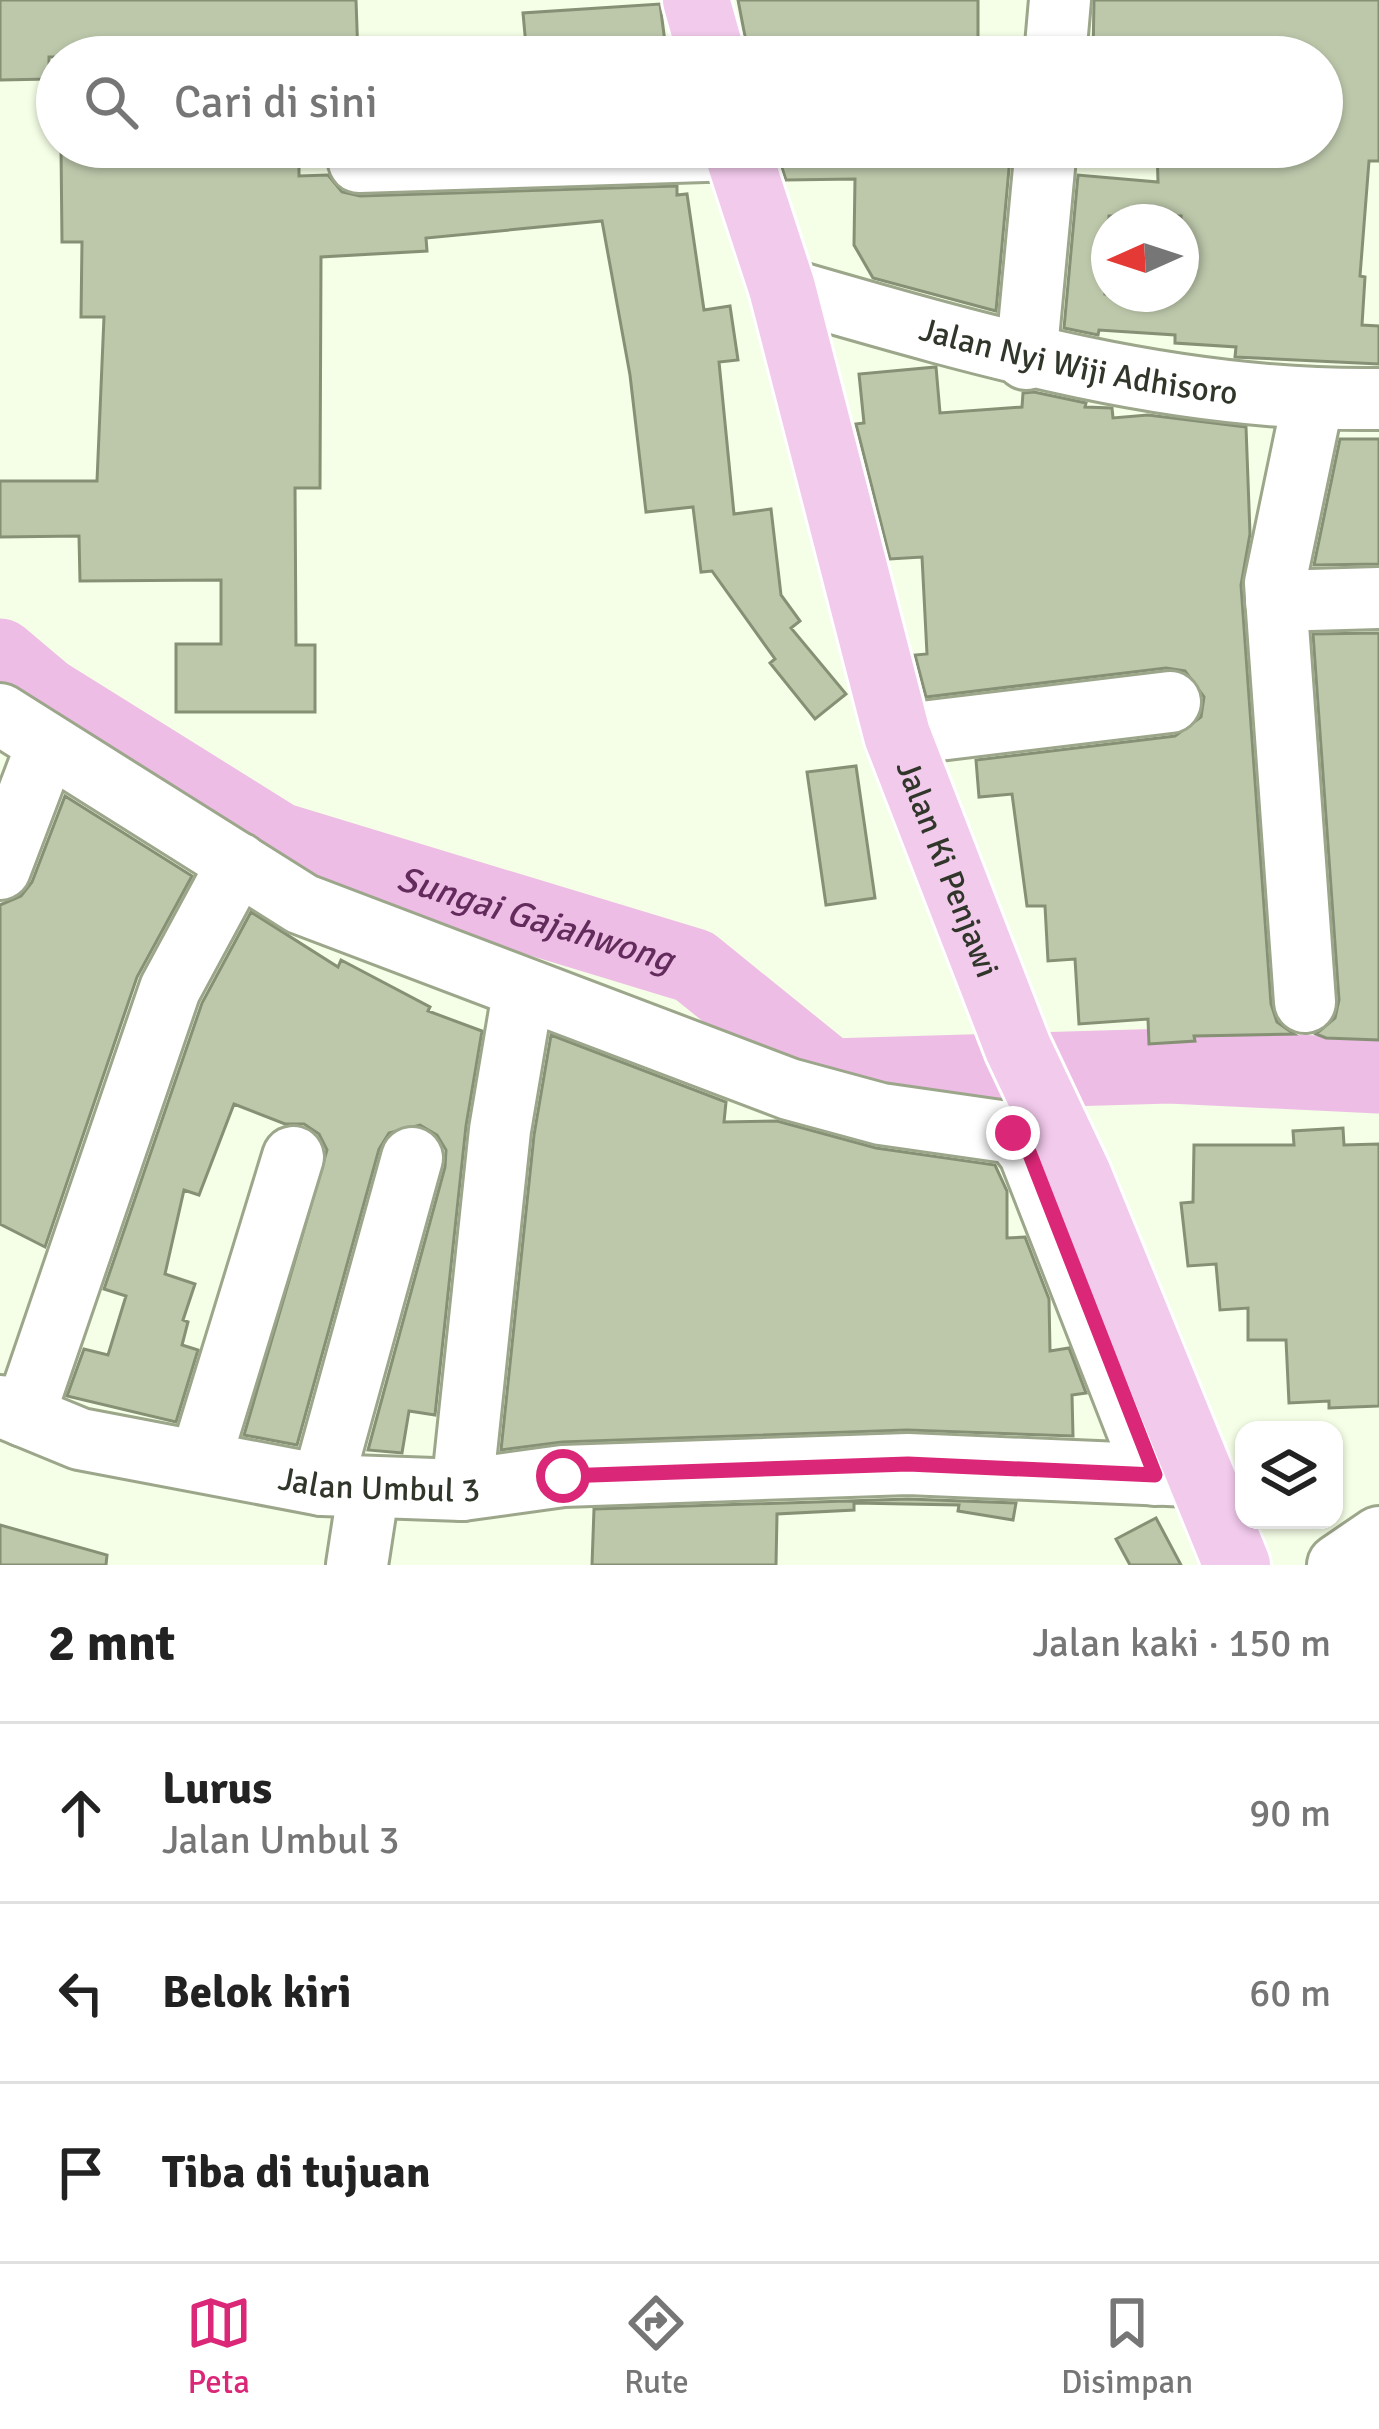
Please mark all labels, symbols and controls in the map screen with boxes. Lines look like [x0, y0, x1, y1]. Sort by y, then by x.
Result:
search box [36, 36, 1343, 168]
icon: search [78, 69, 144, 135]
text: Cari di sini [174, 75, 378, 130]
north arrow [1091, 204, 1199, 312]
street label: Jalan Nyi Wiji Adhisoro [915, 309, 1240, 414]
street label: Jalan Ki Penjawi [887, 755, 1008, 983]
water label: Sungai Gajahwong [392, 856, 682, 983]
route end [986, 1106, 1040, 1160]
map controls [1235, 1421, 1343, 1529]
button: layers [1235, 1421, 1343, 1529]
route start [536, 1449, 590, 1503]
street label: Jalan Umbul 3 [275, 1458, 482, 1512]
text: 2 mnt [48, 1612, 175, 1675]
text: Jalan kaki · 150 m [1033, 1619, 1331, 1667]
text: Lurus [162, 1761, 272, 1816]
icon: ahead [48, 1780, 114, 1846]
text: 90 m [1249, 1789, 1331, 1837]
text: Jalan Umbul 3 [162, 1816, 400, 1864]
icon: left [48, 1960, 114, 2026]
text: Belok kiri [162, 1965, 351, 2020]
text: 60 m [1249, 1969, 1331, 2017]
icon: arrive [48, 2140, 114, 2206]
text: Tiba di tujuan [162, 2145, 431, 2200]
tab: Peta [186, 2290, 252, 2403]
tab: Rute [623, 2290, 689, 2403]
tab: Disimpan [1061, 2290, 1193, 2403]

